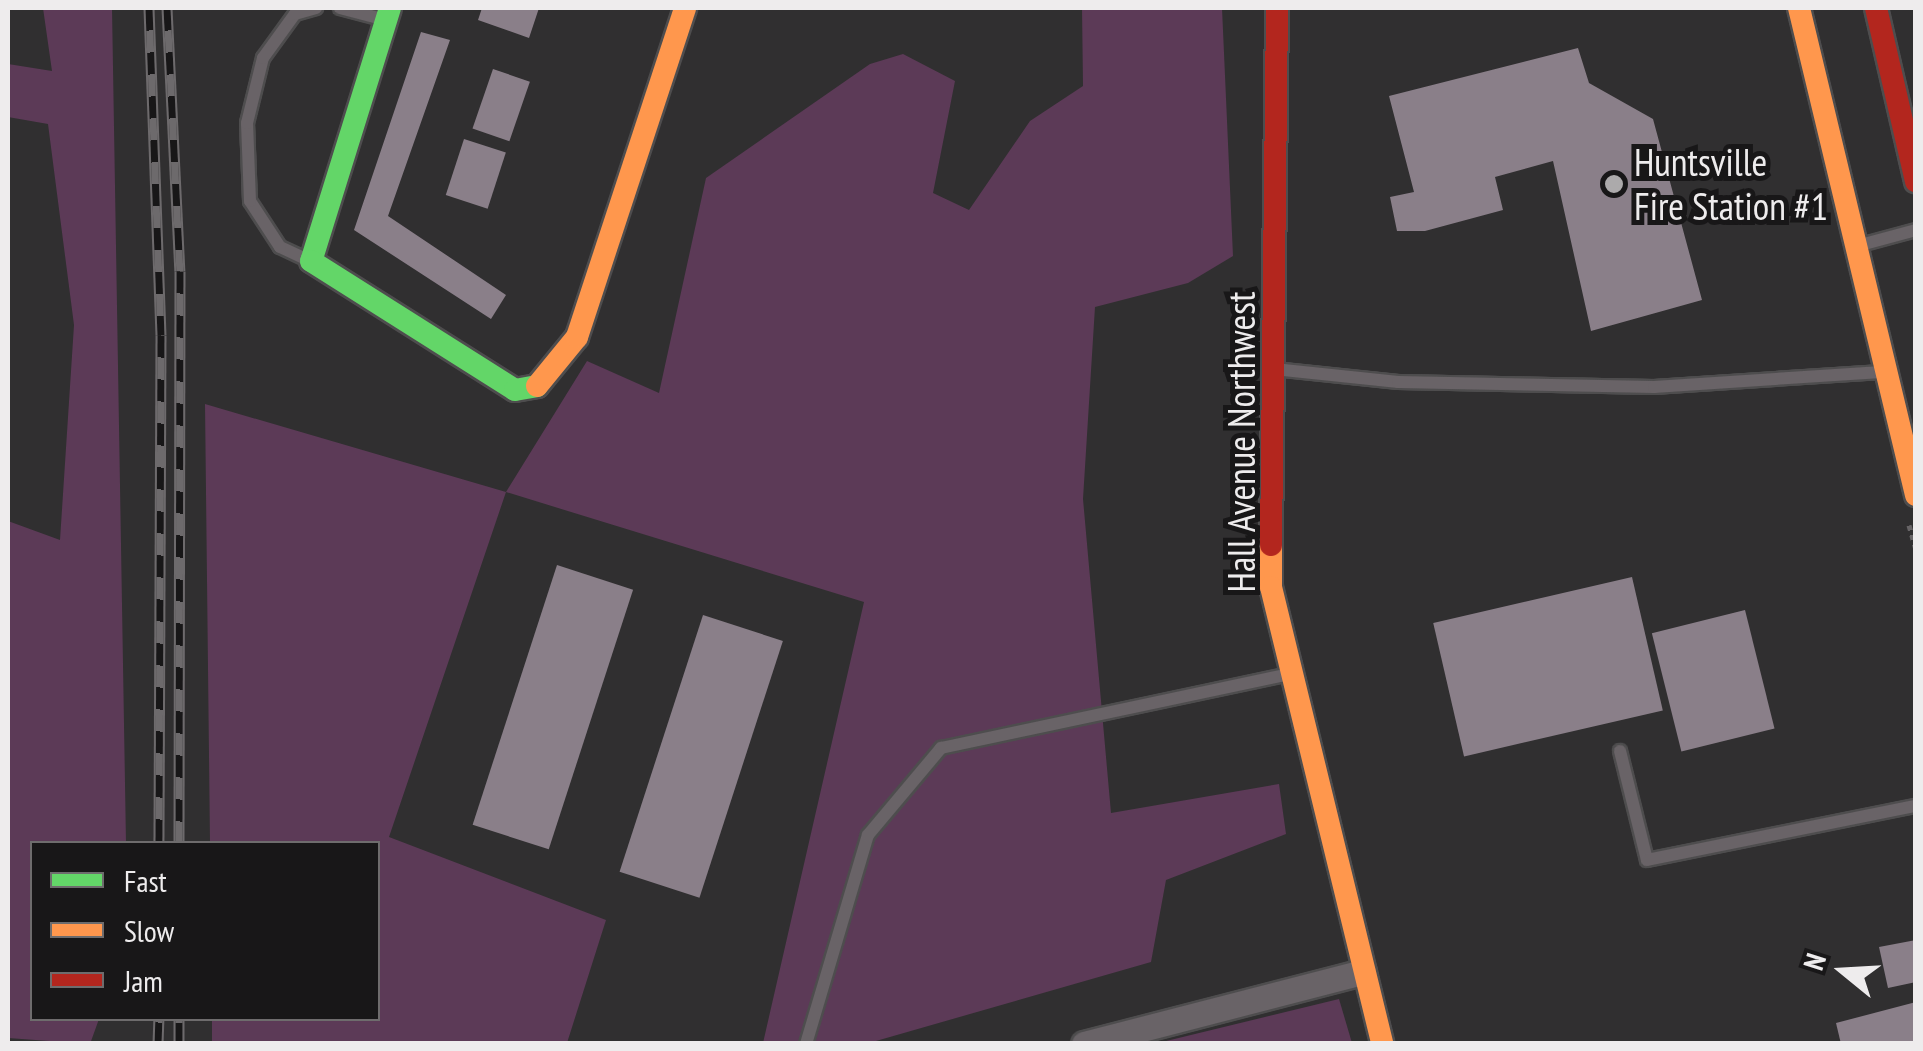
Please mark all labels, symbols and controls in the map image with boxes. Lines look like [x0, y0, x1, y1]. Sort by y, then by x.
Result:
place label: Huntsville Fire Station #1 [1634, 139, 1828, 228]
marker: Huntsville Fire Station #1 [1603, 173, 1625, 195]
street label: Hall Avenue Northwest [1218, 291, 1264, 593]
legend [30, 841, 380, 1021]
text: Fast [124, 861, 167, 900]
text: Slow [124, 911, 174, 950]
north arrow [1793, 921, 1893, 1021]
text: N [1794, 949, 1834, 974]
text: Jam [124, 961, 163, 1000]

